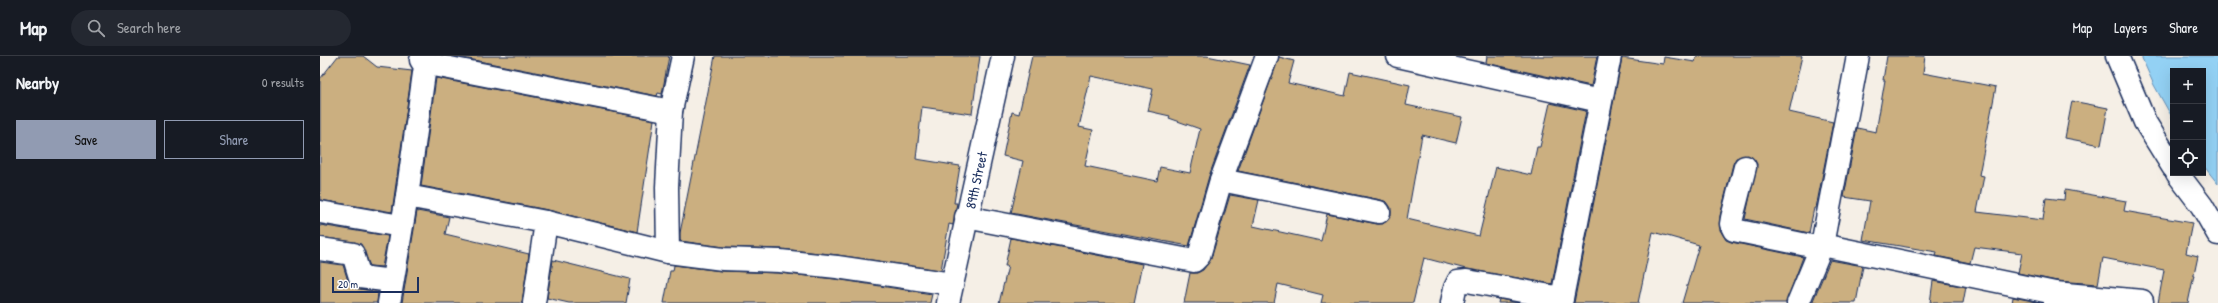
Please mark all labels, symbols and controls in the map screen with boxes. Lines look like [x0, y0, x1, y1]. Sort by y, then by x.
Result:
search box [71, 10, 351, 46]
text: Map [20, 15, 47, 41]
icon: search [85, 17, 107, 39]
text: Search here [117, 17, 181, 38]
text: Map [2072, 18, 2092, 37]
text: Layers [2114, 18, 2147, 37]
text: Share [2169, 18, 2198, 37]
map controls [2170, 68, 2206, 176]
button: + [2170, 68, 2206, 104]
text: Nearby [16, 71, 59, 94]
text: 0 results [262, 73, 304, 91]
button: − [2170, 104, 2206, 140]
button: Save [16, 120, 156, 159]
button: Share [164, 120, 304, 159]
button: locate [2170, 140, 2206, 176]
street label: 89th Street [960, 150, 991, 210]
scale bar [332, 275, 419, 294]
text: 20 m [338, 277, 358, 291]

